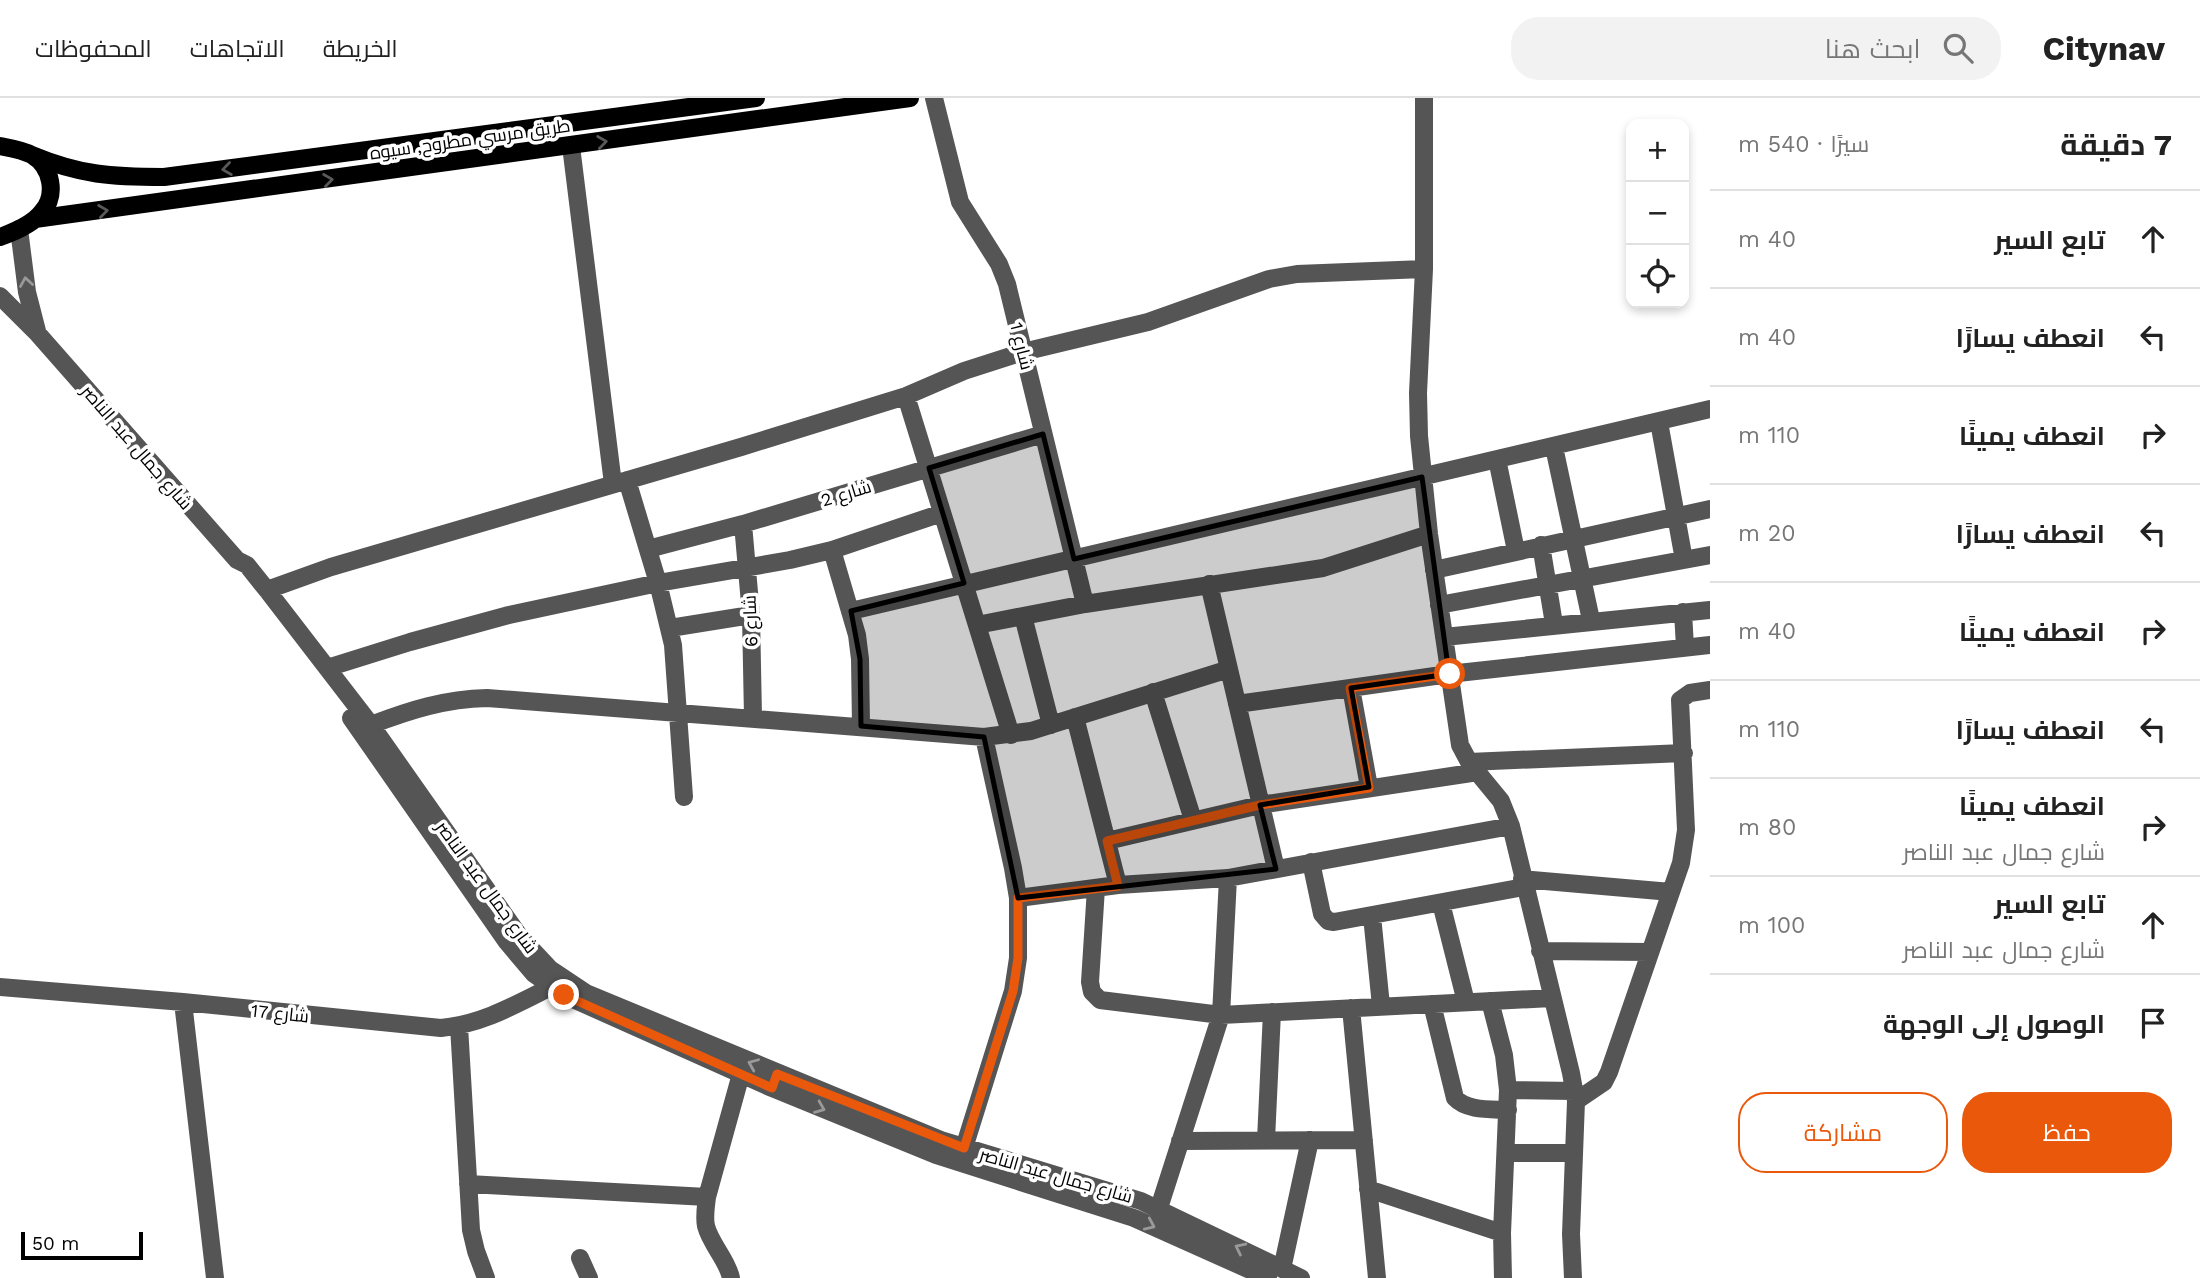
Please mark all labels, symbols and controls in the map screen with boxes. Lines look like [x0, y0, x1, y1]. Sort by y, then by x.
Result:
search box [1511, 17, 2001, 80]
icon: search [1939, 29, 1977, 67]
text: Citynav [2043, 29, 2165, 68]
text: ابحث هنا [1825, 34, 1921, 64]
text: المحفوظات [35, 35, 152, 63]
text: الاتجاهات [190, 35, 285, 63]
text: الخريطة [323, 35, 398, 63]
street label: طريق مرسي مطروح, سيوه [368, 115, 572, 166]
map controls [1626, 119, 1689, 308]
button: + [1626, 119, 1689, 182]
text: 7 دقيقة [2060, 127, 2172, 162]
text: سيرًا · 540 m [1738, 131, 1869, 158]
one-way arrow [596, 135, 608, 150]
one-way arrow [222, 161, 233, 176]
one-way arrow [322, 172, 334, 187]
button: − [1626, 182, 1689, 245]
one-way arrow [97, 203, 109, 218]
icon: ahead [2134, 220, 2172, 258]
text: تابع السير [1994, 225, 2105, 255]
text: 40 m [1738, 226, 1796, 253]
button: locate [1626, 245, 1689, 308]
one-way arrow [19, 276, 34, 288]
icon: left [2134, 318, 2172, 356]
street label: شارع 1 [1004, 320, 1038, 372]
text: انعطف يسارًا [1956, 323, 2105, 353]
text: 40 m [1738, 324, 1796, 351]
street label: شارع جمال عبد الناصر [75, 380, 197, 515]
icon: right [2134, 416, 2172, 454]
text: انعطف يمينًا [1959, 421, 2105, 451]
text: 110 m [1738, 422, 1800, 449]
street label: شارع 2 [818, 475, 874, 512]
icon: left [2134, 514, 2172, 552]
text: انعطف يسارًا [1956, 519, 2105, 549]
text: 20 m [1738, 520, 1795, 547]
street label: شارع 6 [739, 595, 763, 647]
icon: right [2134, 612, 2172, 650]
text: انعطف يمينًا [1959, 617, 2105, 647]
text: 40 m [1738, 618, 1796, 645]
route start [1434, 658, 1465, 689]
icon: left [2134, 710, 2172, 748]
text: انعطف يسارًا [1956, 715, 2105, 745]
text: 110 m [1738, 716, 1800, 743]
text: انعطف يمينًا [1959, 791, 2105, 821]
icon: right [2134, 808, 2172, 846]
text: 80 m [1738, 814, 1796, 841]
street label: شارع جمال عبد الناصر [430, 816, 542, 958]
text: شارع جمال عبد الناصر [1903, 839, 2105, 866]
text: تابع السير [1994, 889, 2105, 919]
icon: ahead [2134, 906, 2172, 944]
text: 100 m [1738, 912, 1805, 939]
text: شارع جمال عبد الناصر [1903, 937, 2105, 964]
route end [548, 979, 579, 1010]
street label: شارع 17 [250, 1000, 310, 1028]
icon: arrive [2134, 1004, 2172, 1042]
text: الوصول إلى الوجهة [1883, 1009, 2105, 1039]
one-way arrow [748, 1058, 760, 1072]
button: مشاركة [1738, 1092, 1948, 1173]
button: حفظ [1962, 1092, 2172, 1173]
one-way arrow [814, 1099, 826, 1113]
street label: شارع جمال عبد الناصر [976, 1143, 1135, 1209]
one-way arrow [1143, 1217, 1155, 1231]
scale bar [21, 1229, 144, 1261]
text: 50 m [32, 1232, 79, 1255]
one-way arrow [1235, 1242, 1247, 1256]

